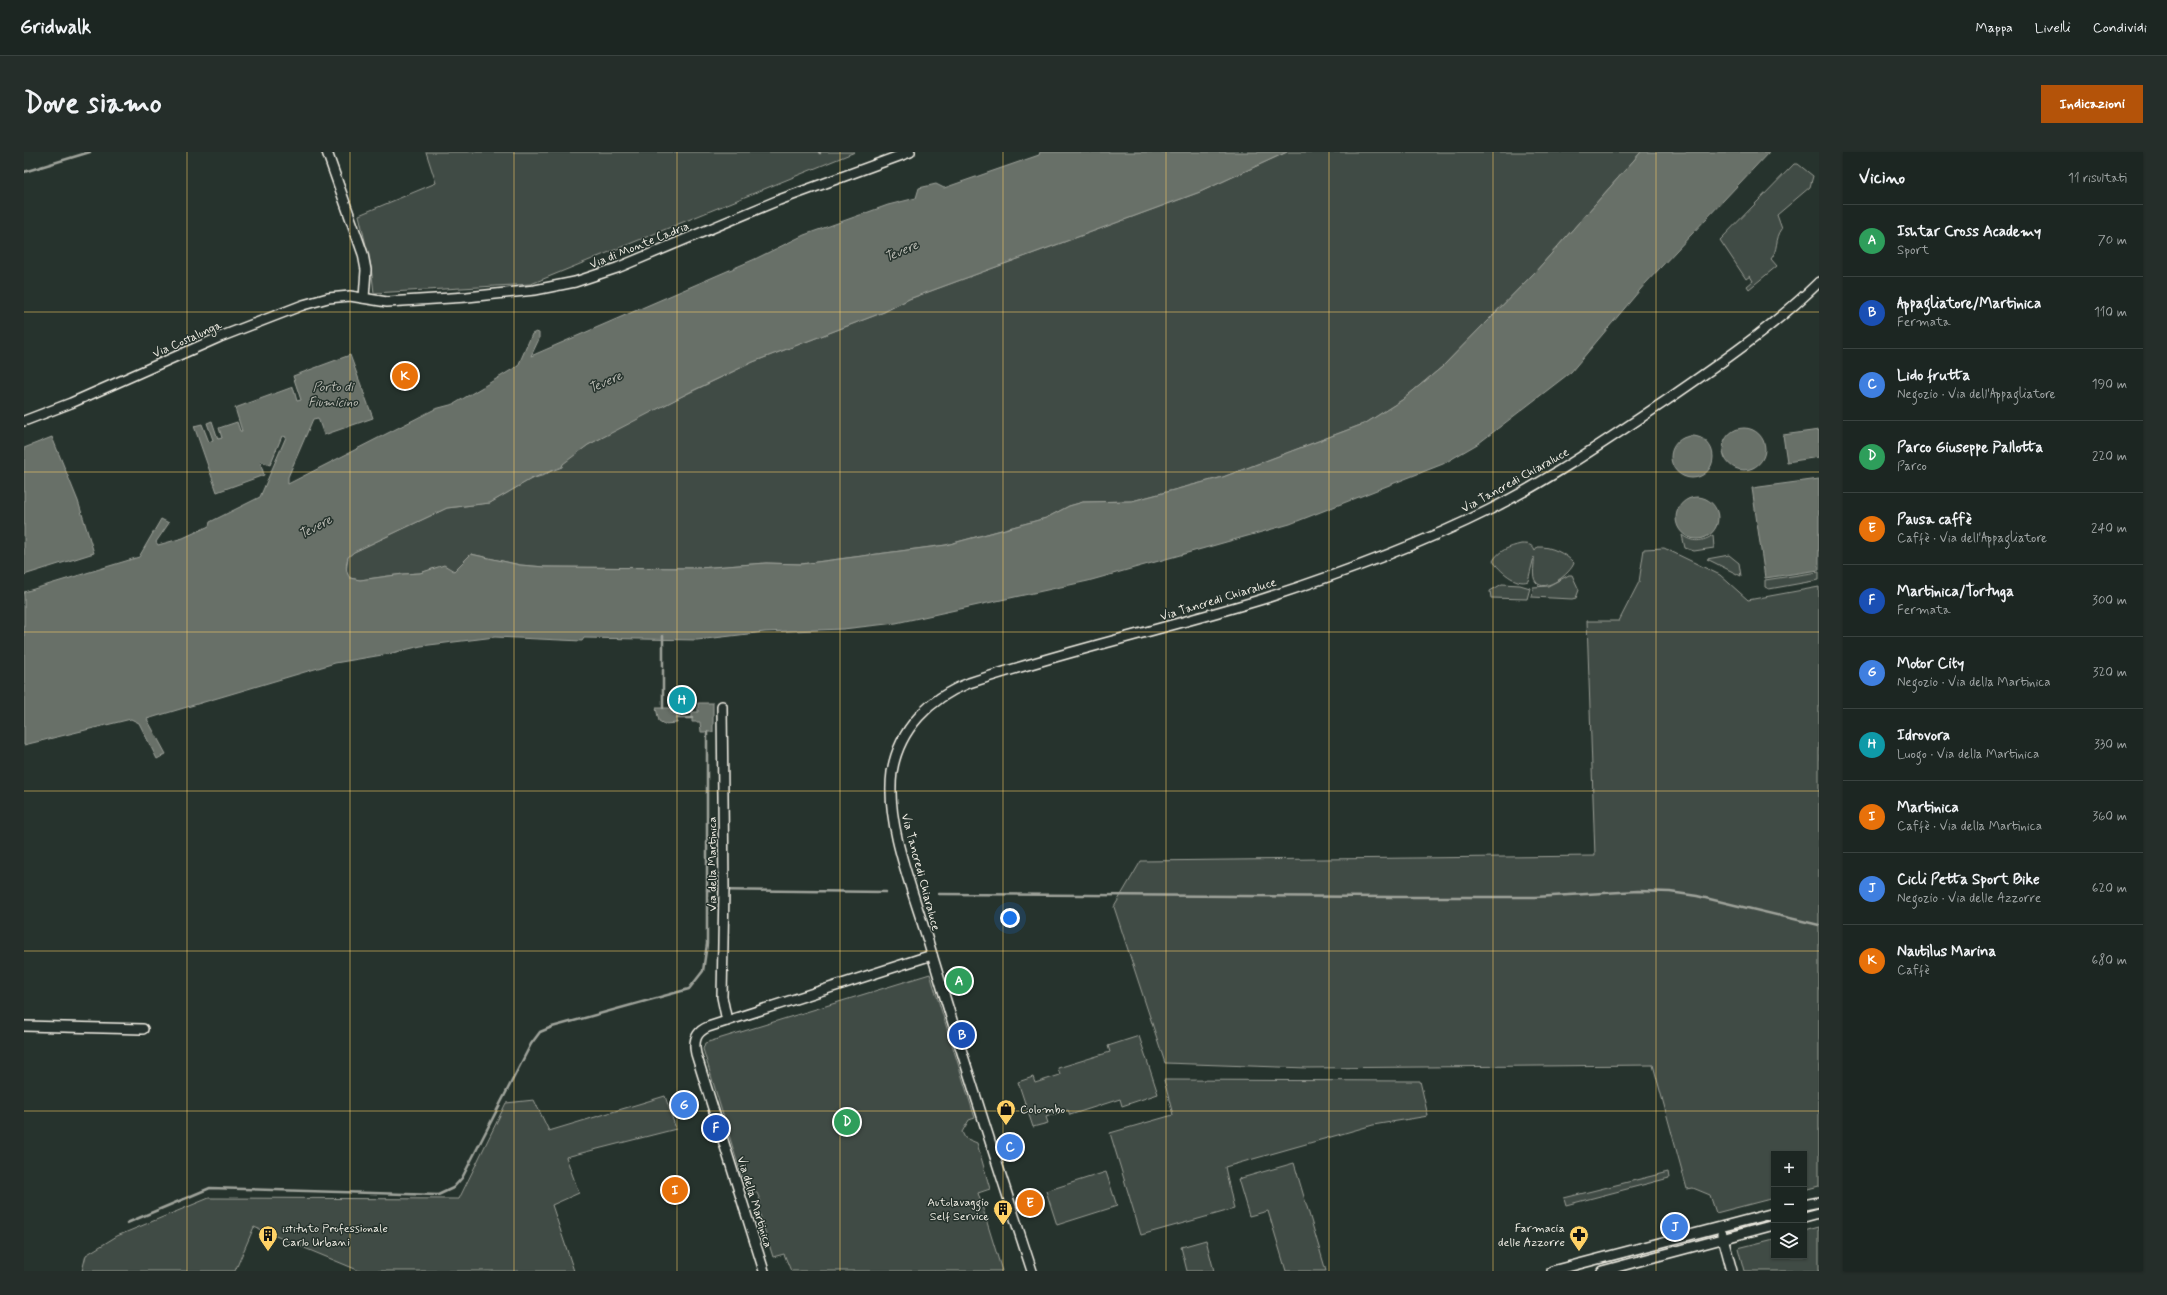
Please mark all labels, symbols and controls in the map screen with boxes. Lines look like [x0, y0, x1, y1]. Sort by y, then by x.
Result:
text: Gridwalk [20, 15, 91, 40]
text: Mappa [1975, 19, 2013, 37]
text: Livelli [2035, 19, 2071, 37]
text: Condividi [2093, 19, 2147, 37]
button: Indicazioni [2041, 85, 2143, 123]
text: Dove siamo [24, 86, 162, 123]
text: Vicino [1859, 167, 1905, 189]
text: 11 risultati [2068, 170, 2127, 187]
street label: Via di Monte Cadria [587, 219, 692, 273]
text: Ishtar Cross Academy [1897, 222, 2041, 242]
text: A [1868, 232, 1876, 249]
text: 70 m [2098, 232, 2127, 249]
water label: Tevere [882, 236, 922, 266]
text: Sport [1897, 242, 1929, 259]
text: Appagliatore/Martinica [1897, 294, 2041, 314]
text: B [1868, 304, 1876, 321]
text: 110 m [2094, 304, 2127, 321]
text: Fermata [1897, 314, 1951, 331]
street label: Via Costalunga [150, 317, 225, 362]
pin: K [392, 361, 418, 391]
text: Lido frutta [1897, 366, 1970, 386]
water label: Tevere [586, 367, 626, 397]
text: C [1867, 376, 1877, 393]
text: 190 m [2092, 376, 2127, 393]
water label: Porto di Fiumicino [308, 379, 359, 411]
text: Negozio · Via dell'Appagliatore [1897, 386, 2056, 403]
text: Parco Giuseppe Pallotta [1897, 438, 2043, 458]
street label: Via Tancredi Chiaraluce [1459, 445, 1572, 517]
text: D [1868, 448, 1876, 465]
text: 220 m [2092, 448, 2127, 465]
text: Parco [1897, 458, 1927, 475]
text: Pausa caffè [1897, 510, 1972, 530]
water label: Tevere [296, 511, 336, 543]
text: E [1868, 520, 1876, 537]
text: 240 m [2091, 520, 2127, 537]
text: Caffè · Via dell'Appagliatore [1897, 530, 2047, 547]
street label: Via Tancredi Chiaraluce [1158, 575, 1279, 625]
text: Martinica/Tortuga [1897, 582, 2014, 602]
text: F [1869, 592, 1875, 609]
text: 300 m [2092, 592, 2127, 609]
text: Fermata [1897, 602, 1951, 619]
text: Motor City [1897, 654, 1964, 674]
text: G [1868, 664, 1876, 681]
text: 320 m [2093, 664, 2127, 681]
text: Negozio · Via della Martinica [1897, 674, 2051, 691]
pin: H [669, 685, 695, 715]
text: Idrovora [1897, 726, 1950, 746]
text: H [1868, 736, 1876, 753]
text: 330 m [2094, 736, 2127, 753]
text: Luogo · Via della Martinica [1897, 746, 2039, 763]
text: Martinica [1897, 798, 1959, 818]
text: I [1869, 808, 1875, 825]
text: 360 m [2092, 808, 2127, 825]
street label: Via Tancredi Chiaraluce [897, 812, 943, 933]
street label: Via della Martinica [705, 817, 721, 911]
text: Caffè · Via della Martinica [1897, 818, 2042, 835]
text: Cicli Petta Sport Bike [1897, 870, 2040, 890]
text: J [1868, 880, 1876, 897]
text: 620 m [2092, 880, 2127, 897]
text: Negozio · Via delle Azzorre [1897, 890, 2041, 907]
your location [1000, 908, 1020, 928]
text: Nautilus Marina [1897, 942, 1996, 962]
text: K [1867, 952, 1877, 969]
text: 680 m [2092, 952, 2127, 969]
text: Caffè [1897, 962, 1929, 979]
pin: A [946, 966, 972, 996]
pin: B [949, 1020, 975, 1050]
pin: G [671, 1090, 697, 1120]
shop icon: Colombo [995, 1098, 1017, 1126]
place label: Colombo [1020, 1102, 1065, 1118]
pin: D [834, 1107, 860, 1137]
pin: F [703, 1113, 729, 1143]
pin: C [997, 1132, 1023, 1162]
map controls [1771, 1151, 1807, 1259]
button: + [1771, 1151, 1807, 1187]
street label: Via della Martinica [733, 1155, 776, 1250]
pin: I [662, 1175, 688, 1205]
button: − [1771, 1187, 1807, 1223]
pin: E [1017, 1188, 1043, 1218]
place label: Autolavaggio Self Service [927, 1195, 989, 1225]
building icon: Autolavaggio Self Service [992, 1198, 1014, 1226]
pin: J [1662, 1212, 1688, 1242]
place label: istituto Professionale Carlo Urbani [282, 1221, 388, 1251]
place label: Farmacia delle Azzorre [1498, 1221, 1565, 1251]
button: layers [1771, 1223, 1807, 1259]
building icon: istituto Professionale Carlo Urbani [257, 1224, 279, 1252]
pharmacy icon: Farmacia delle Azzorre [1568, 1224, 1590, 1252]

